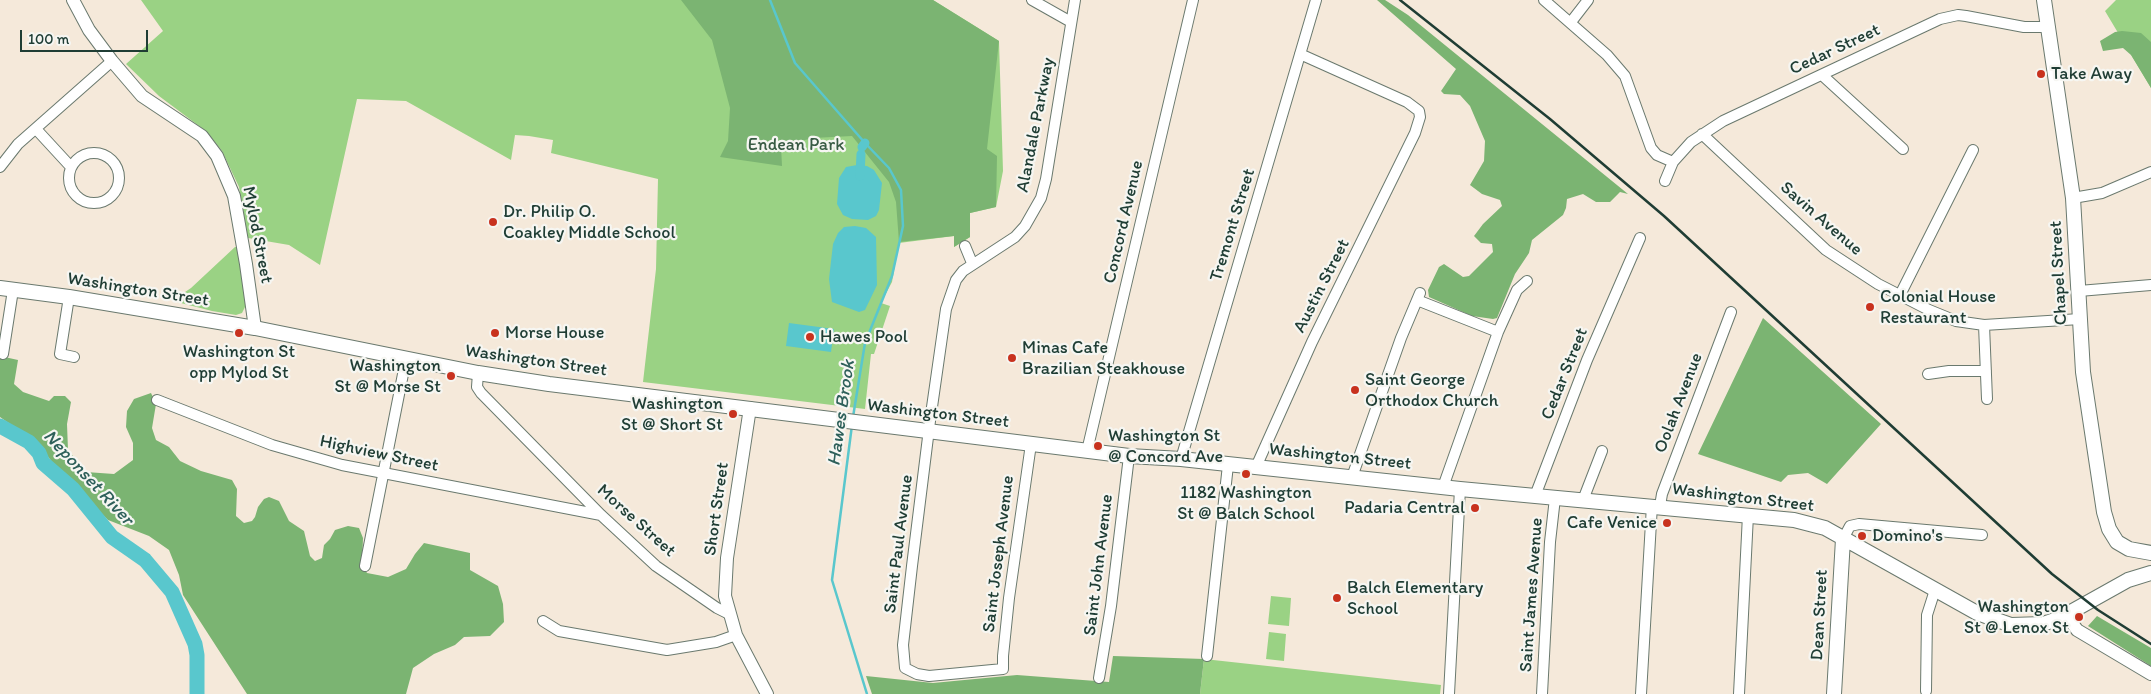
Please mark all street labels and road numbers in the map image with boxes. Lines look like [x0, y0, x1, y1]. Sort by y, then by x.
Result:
street label: Cedar Street [1786, 20, 1884, 80]
street label: Alandale Parkway [1012, 56, 1060, 194]
street label: Concord Avenue [1099, 158, 1149, 286]
street label: Tremont Street [1206, 166, 1260, 284]
street label: Savin Avenue [1775, 177, 1867, 261]
street label: Mylod Street [237, 185, 277, 285]
street label: Chapel Street [2045, 220, 2073, 326]
street label: Austin Street [1289, 235, 1355, 337]
street label: Washington Street [66, 268, 210, 312]
street label: Cedar Street [1537, 325, 1593, 423]
street label: Washington Street [464, 340, 608, 382]
street label: Oolah Avenue [1650, 350, 1708, 456]
street label: Washington Street [866, 395, 1010, 433]
street label: Highview Street [318, 431, 440, 477]
street label: Washington Street [1268, 439, 1412, 475]
street label: Short Street [700, 461, 734, 557]
street label: Saint Paul Avenue [880, 474, 918, 614]
street label: Saint Joseph Avenue [979, 474, 1019, 634]
street label: Washington Street [1671, 479, 1815, 517]
street label: Morse Street [592, 480, 680, 562]
street label: Saint John Avenue [1080, 493, 1118, 637]
street label: Saint James Avenue [1516, 517, 1548, 673]
street label: Dean Street [1807, 569, 1833, 661]

